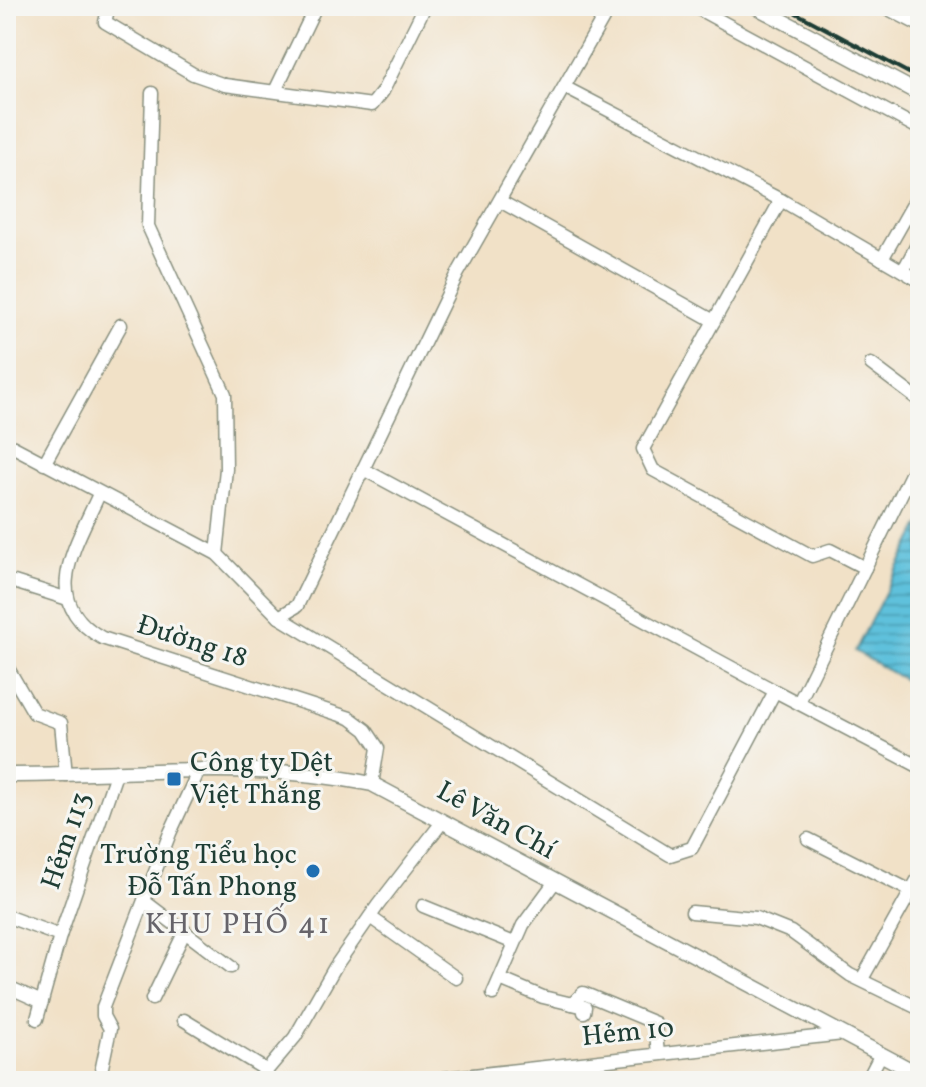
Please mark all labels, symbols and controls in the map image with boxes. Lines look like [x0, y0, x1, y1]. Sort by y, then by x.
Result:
street label: Đường 18 [132, 606, 252, 678]
place label: Công ty Dệt Việt Thắng [190, 744, 333, 815]
marker: Công ty Dệt Việt Thắng [165, 770, 183, 788]
street label: Lê Văn Chí [429, 772, 563, 870]
street label: Hẻm 113 [32, 787, 102, 895]
place label: Trường Tiểu học Đỗ Tấn Phong [100, 836, 297, 907]
marker: Trường Tiểu học Đỗ Tấn Phong [304, 862, 322, 880]
district label: KHU PHỐ 41 [145, 903, 331, 946]
street label: Hẻm 10 [580, 1009, 676, 1057]

